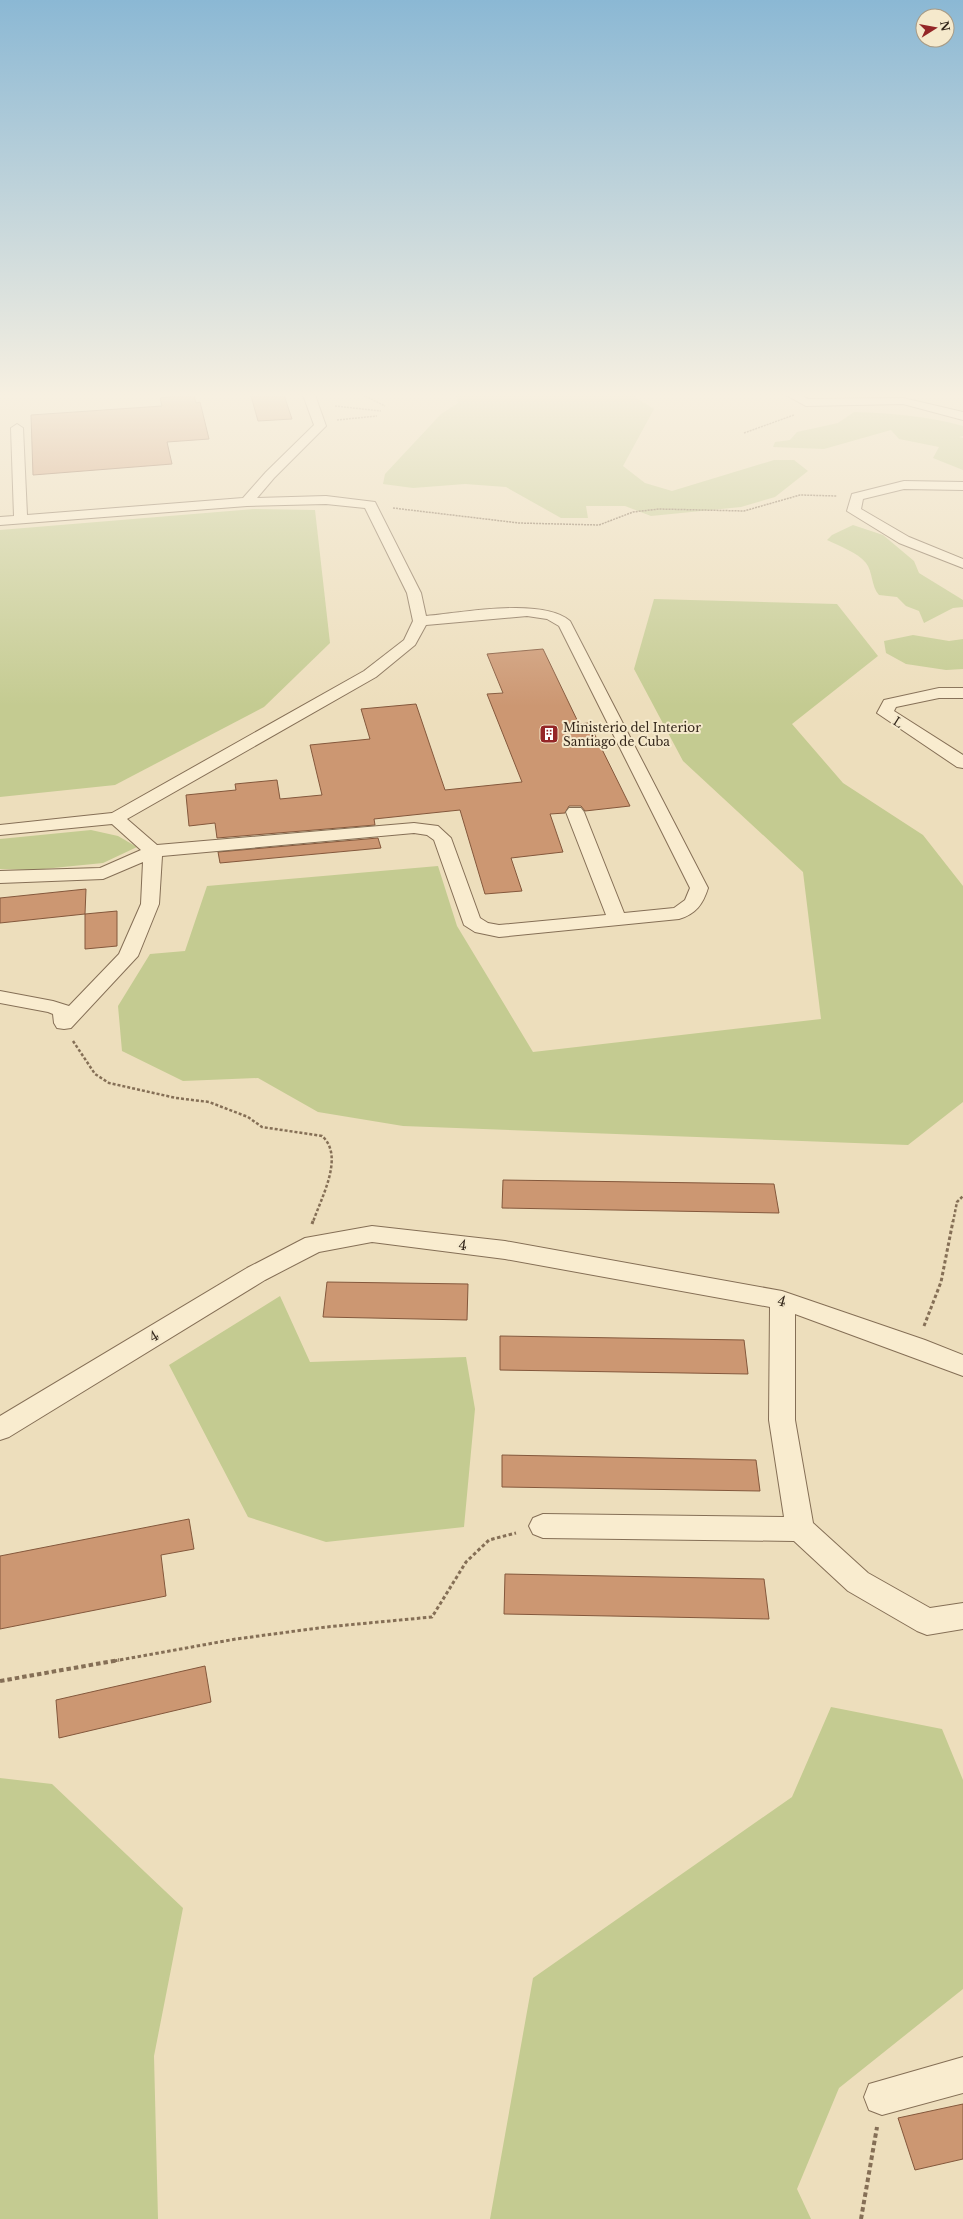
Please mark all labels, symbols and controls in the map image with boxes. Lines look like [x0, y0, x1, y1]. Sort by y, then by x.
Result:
north arrow [915, 8, 955, 48]
text: N [937, 20, 953, 33]
street label: L [890, 713, 906, 731]
place label: Ministerio del Interior Santiago de Cuba [563, 720, 701, 749]
building icon: Ministerio del Interior Santiago de Cuba [538, 723, 560, 745]
street label: 4 [458, 1236, 468, 1254]
street label: 4 [776, 1291, 788, 1311]
street label: 4 [146, 1326, 162, 1346]

